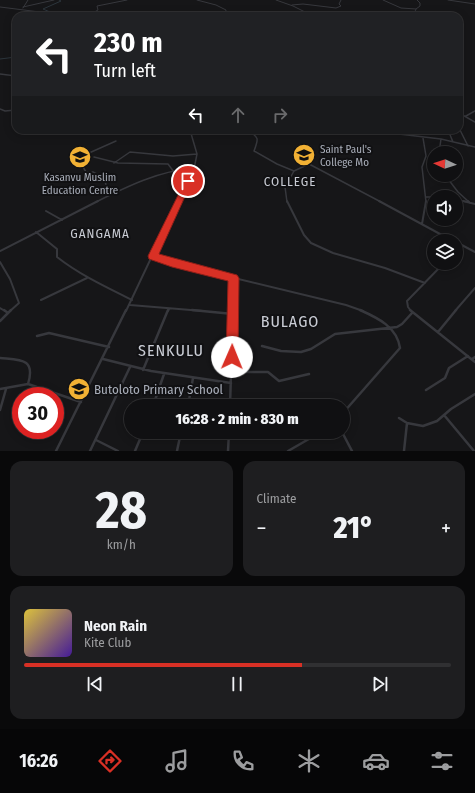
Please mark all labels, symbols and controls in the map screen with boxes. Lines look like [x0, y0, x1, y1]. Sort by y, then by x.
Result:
text: 230 m [94, 26, 163, 59]
icon: left [28, 28, 80, 80]
text: Turn left [94, 60, 156, 82]
icon: left [185, 104, 207, 126]
icon: ahead [227, 104, 249, 126]
icon: right [269, 104, 291, 126]
school or university icon: Saint Paul's College Mo [291, 142, 317, 168]
place label: Saint Paul's College Mo [320, 143, 372, 169]
school or university icon: Kasanvu Muslim Education Centre [67, 144, 93, 170]
north arrow [427, 146, 463, 182]
map controls [427, 146, 463, 270]
pin [171, 164, 205, 198]
icon: arrive [177, 170, 199, 192]
place label: Kasanvu Muslim Education Centre [42, 171, 118, 197]
district label: COLLEGE [264, 174, 316, 189]
button: sound [427, 190, 463, 226]
district label: GANGAMA [70, 226, 130, 241]
button: layers [427, 234, 463, 270]
district label: BULAGO [261, 312, 319, 331]
position arrow [211, 336, 253, 378]
district label: SENKULU [138, 341, 204, 360]
school or university icon: Butoloto Primary School [66, 376, 92, 402]
place label: Butoloto Primary School [94, 382, 224, 397]
speed limit sign: 30 [12, 387, 64, 439]
text: 16:28 · 2 min · 830 m [175, 410, 299, 428]
text: 28 [95, 479, 147, 542]
text: Climate [257, 491, 297, 506]
text: 21° [333, 510, 374, 546]
text: − [257, 515, 266, 542]
text: + [441, 515, 451, 542]
text: km/h [107, 537, 136, 552]
text: Neon Rain [84, 617, 147, 635]
text: Kite Club [84, 635, 131, 650]
icon: previous [84, 673, 106, 695]
icon: pause [226, 673, 248, 695]
icon: next [369, 673, 391, 695]
icon: directions [96, 747, 124, 775]
icon: music [163, 747, 191, 775]
icon: phone [229, 747, 257, 775]
icon: climate [295, 747, 323, 775]
icon: car [362, 747, 390, 775]
icon: filters [428, 747, 456, 775]
text: 16:26 [19, 750, 58, 772]

